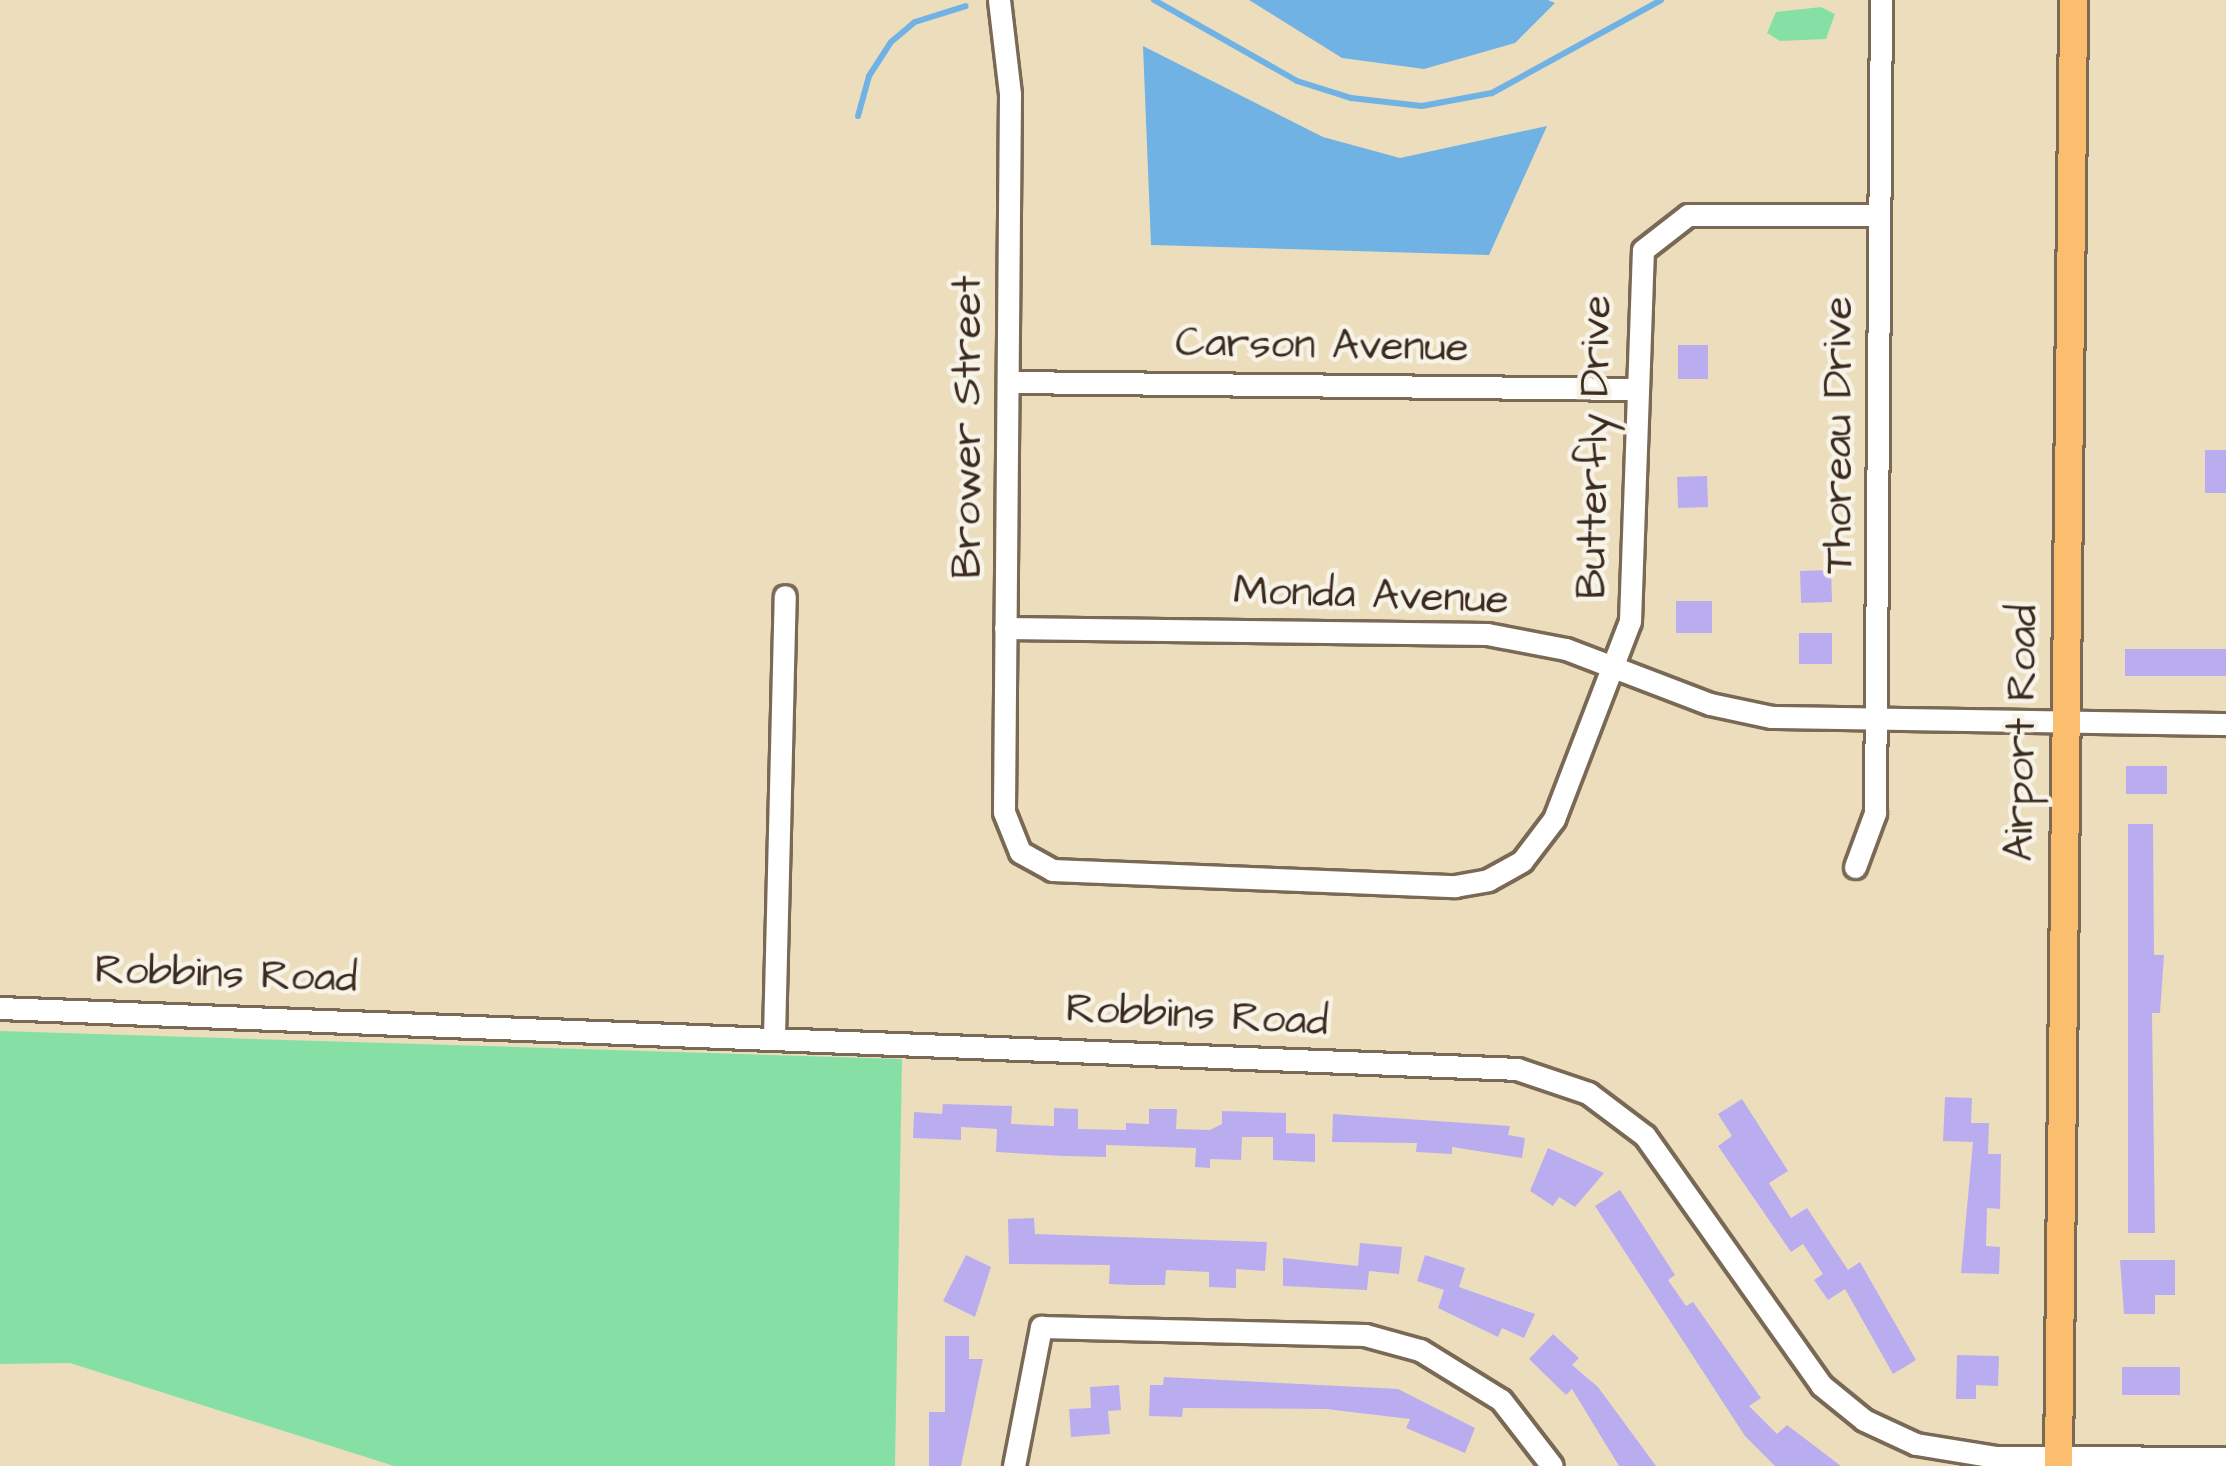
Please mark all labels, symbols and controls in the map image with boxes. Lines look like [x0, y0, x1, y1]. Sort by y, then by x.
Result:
street label: Brower Street [943, 276, 993, 578]
street label: Butterfly Drive [1567, 295, 1623, 599]
street label: Thoreau Drive [1814, 296, 1864, 574]
street label: Carson Avenue [1175, 318, 1469, 374]
street label: Monda Avenue [1232, 566, 1510, 626]
street label: Airport Road [1995, 604, 2049, 862]
street label: Robbins Road [94, 945, 358, 1005]
street label: Robbins Road [1065, 984, 1329, 1048]

